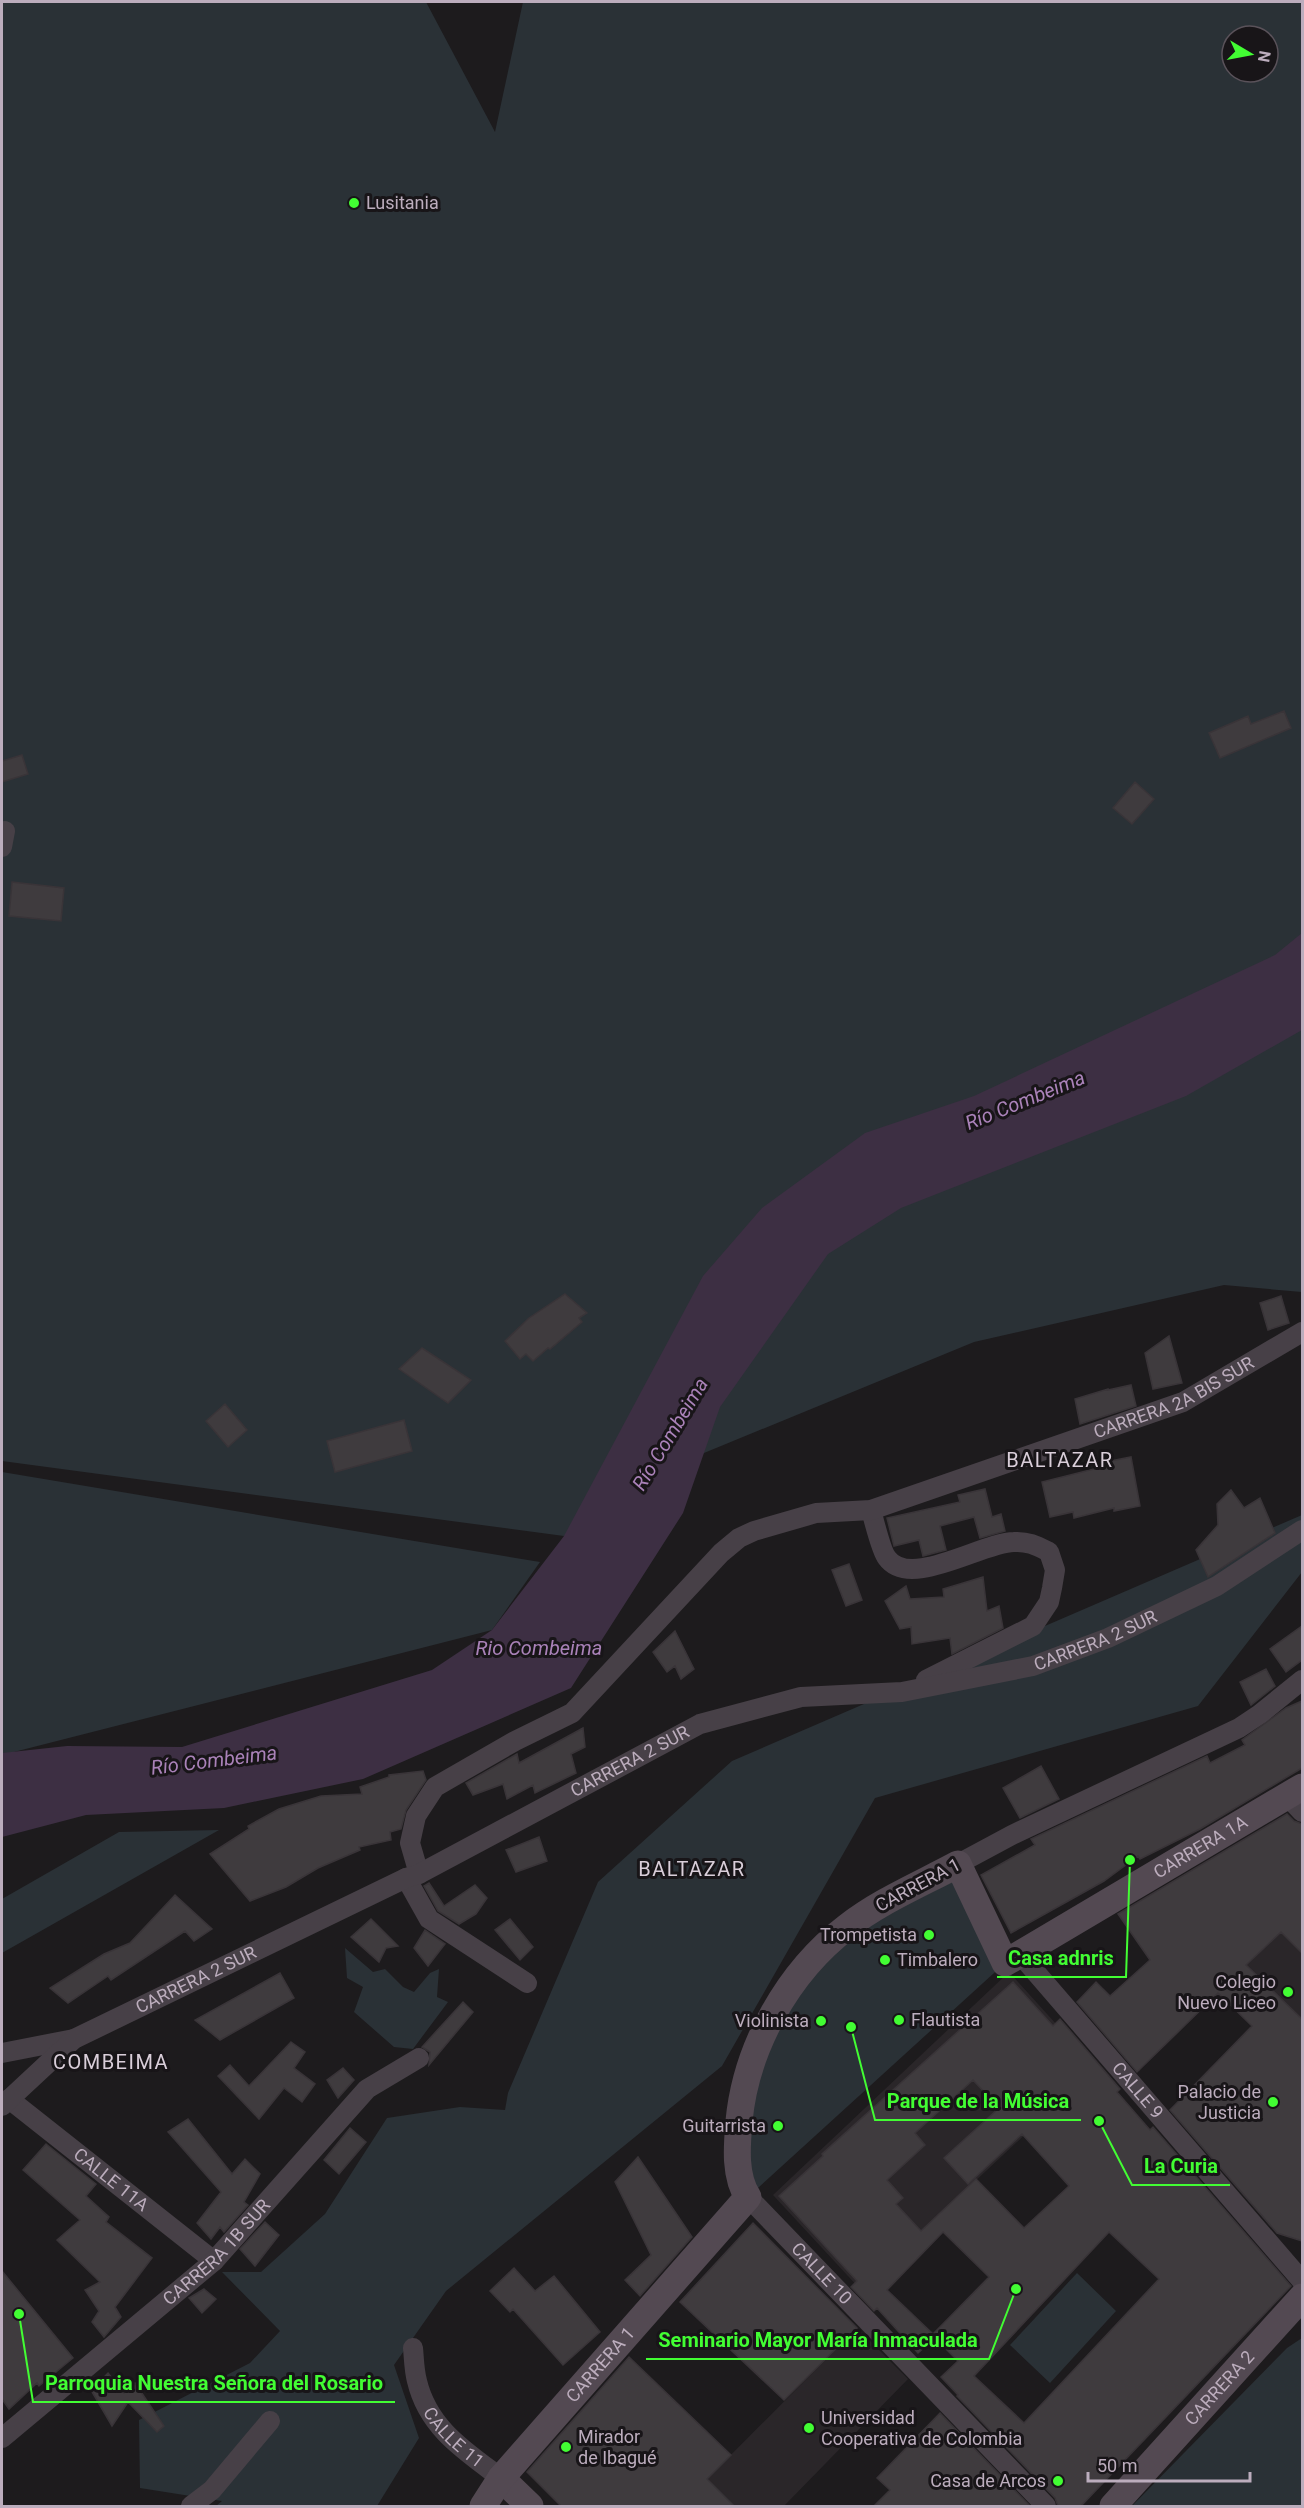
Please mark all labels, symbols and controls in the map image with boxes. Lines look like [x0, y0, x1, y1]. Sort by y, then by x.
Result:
north arrow [1220, 24, 1280, 84]
text: N [1254, 49, 1275, 64]
place label: Lusitania [366, 192, 439, 213]
marker: Lusitania [347, 196, 361, 210]
water label: Río Combeima [962, 1065, 1088, 1135]
street label: CARRERA 2A BIS SUR [1091, 1352, 1257, 1442]
water label: Río Combeima [627, 1373, 713, 1495]
district label: BALTAZAR [1006, 1448, 1114, 1472]
street label: CARRERA 2 SUR [1031, 1605, 1160, 1675]
water label: Rio Combeima [476, 1636, 602, 1660]
street label: CARRERA 2 SUR [567, 1721, 693, 1801]
water label: Río Combeima [150, 1740, 278, 1780]
street label: CARRERA 1A [1150, 1811, 1251, 1883]
street label: CARRERA 1 [872, 1853, 964, 1916]
district label: BALTAZAR [638, 1857, 746, 1881]
place label: Trompetista [820, 1924, 917, 1945]
marker: Trompetista [922, 1928, 936, 1942]
callout: Casa adnris [997, 1939, 1126, 1977]
street label: CARRERA 2 SUR [132, 1941, 259, 2017]
text: Casa adnris [1008, 1946, 1114, 1970]
place label: Timbalero [897, 1949, 978, 1970]
marker: Timbalero [878, 1953, 892, 1967]
place label: Colegio Nuevo Liceo [1177, 1971, 1276, 2013]
marker: Colegio Nuevo Liceo [1281, 1985, 1295, 1999]
place label: Flautista [911, 2009, 980, 2030]
place label: Violinista [735, 2010, 809, 2031]
marker: Flautista [892, 2013, 906, 2027]
marker: Violinista [814, 2014, 828, 2028]
district label: COMBEIMA [53, 2050, 169, 2074]
street label: CALLE 9 [1108, 2057, 1168, 2122]
place label: Palacio de Justicia [1178, 2081, 1261, 2123]
callout: Parque de la Música [875, 2082, 1081, 2120]
text: Parque de la Música [887, 2089, 1069, 2113]
marker: Palacio de Justicia [1266, 2095, 1280, 2109]
place label: Guitarrista [682, 2115, 766, 2136]
marker: Guitarrista [771, 2119, 785, 2133]
street label: CALLE 11A [70, 2143, 153, 2215]
callout: La Curia [1132, 2147, 1230, 2185]
text: La Curia [1144, 2154, 1218, 2178]
street label: CARRERA 1B SUR [158, 2195, 274, 2309]
street label: CALLE 10 [787, 2238, 857, 2308]
callout: Seminario Mayor María Inmaculada [646, 2321, 989, 2359]
street label: CARRERA 1 [561, 2322, 639, 2406]
text: Seminario Mayor María Inmaculada [658, 2328, 978, 2352]
street label: CARRERA 2 [1180, 2346, 1258, 2429]
callout: Parroquia Nuestra Señora del Rosario [33, 2364, 395, 2402]
text: Parroquia Nuestra Señora del Rosario [45, 2371, 383, 2395]
street label: CALLE 11 [419, 2403, 488, 2472]
place label: Universidad Cooperativa de Colombia [821, 2407, 1022, 2449]
marker: Universidad Cooperativa de Colombia [802, 2421, 816, 2435]
place label: Mirador de Ibagué [578, 2426, 657, 2468]
marker: Mirador de Ibagué [559, 2440, 573, 2454]
scale bar [1088, 2445, 1250, 2483]
text: 50 m [1097, 2455, 1137, 2476]
place label: Casa de Arcos [930, 2470, 1046, 2491]
marker: Casa de Arcos [1051, 2474, 1065, 2488]

